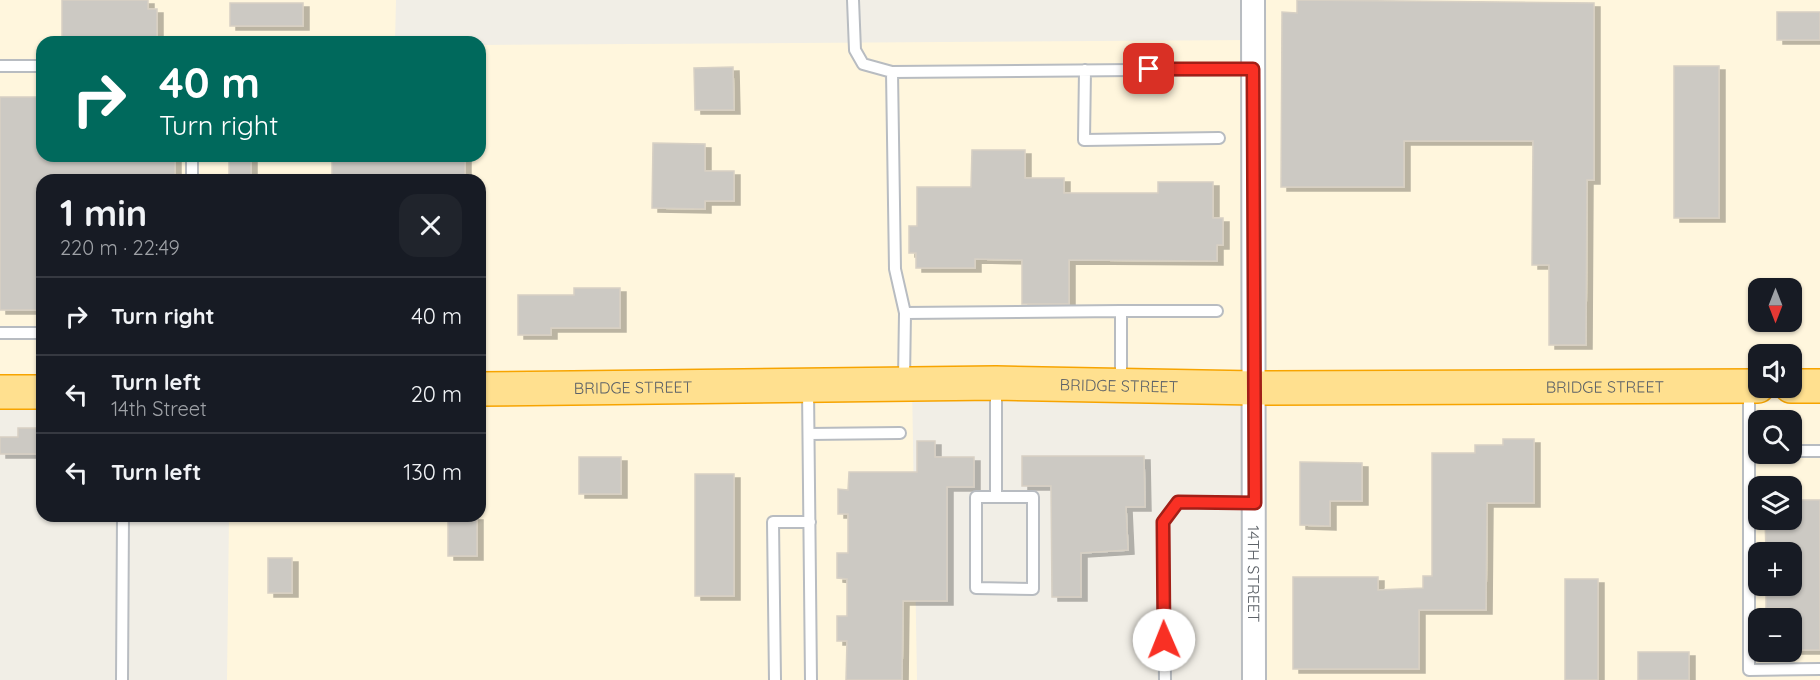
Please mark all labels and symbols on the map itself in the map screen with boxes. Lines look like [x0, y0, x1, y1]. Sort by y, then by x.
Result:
pin [1123, 43, 1174, 94]
north arrow [1748, 278, 1802, 332]
street label: BRIDGE STREET [1059, 374, 1179, 397]
street label: BRIDGE STREET [1546, 376, 1665, 397]
street label: BRIDGE STREET [574, 377, 693, 398]
street label: 14TH STREET [1244, 526, 1264, 623]
position arrow [1132, 608, 1196, 672]

